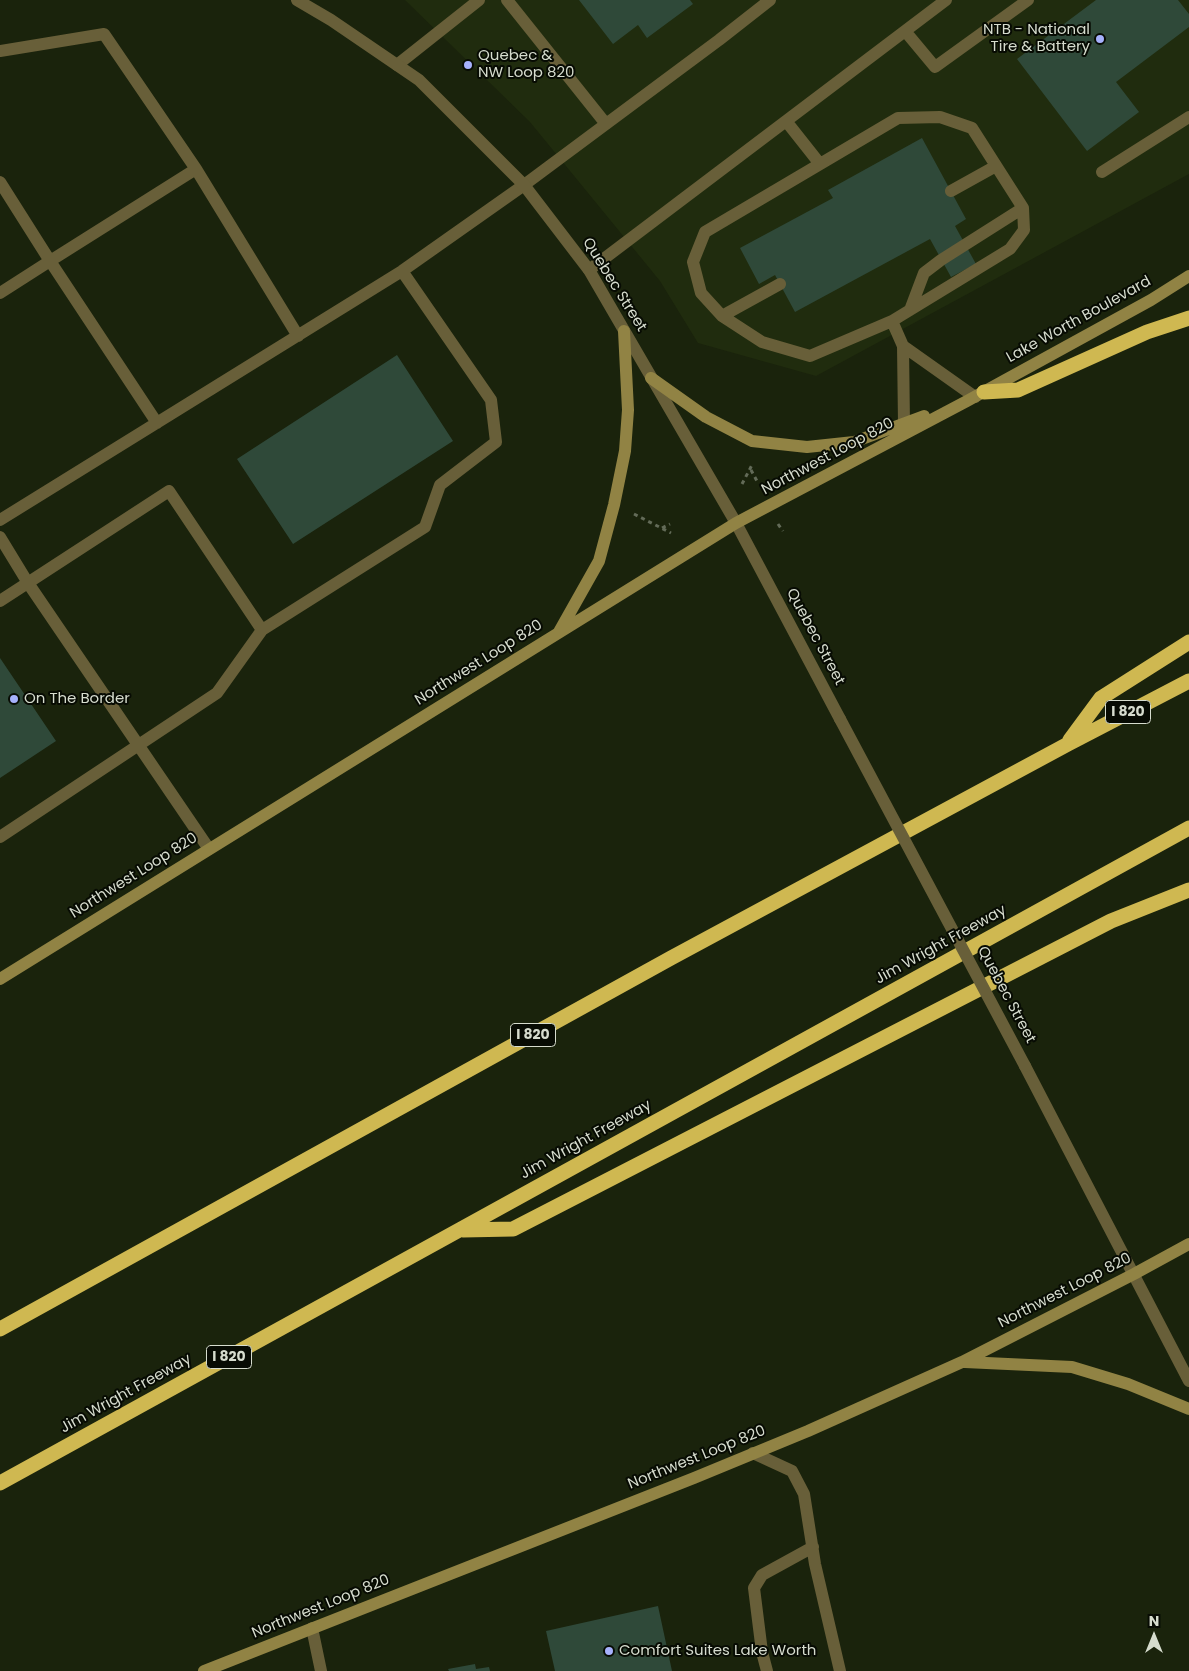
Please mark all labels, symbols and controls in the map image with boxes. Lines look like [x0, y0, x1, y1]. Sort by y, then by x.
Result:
place label: NTB - National Tire & Battery [983, 21, 1090, 56]
marker: NTB - National Tire & Battery [1094, 33, 1106, 45]
place label: Quebec & NW Loop 820 [478, 47, 575, 82]
marker: Quebec & NW Loop 820 [462, 59, 474, 71]
street label: Quebec Street [578, 235, 650, 335]
street label: Lake Worth Boulevard [1004, 273, 1154, 367]
street label: Northwest Loop 820 [759, 415, 897, 499]
street label: Quebec Street [782, 585, 848, 689]
street label: Northwest Loop 820 [412, 616, 546, 710]
place label: On The Border [24, 690, 130, 708]
marker: On The Border [8, 693, 20, 705]
road number: I 820 [1106, 700, 1150, 724]
street label: Northwest Loop 820 [67, 829, 201, 923]
street label: Jim Wright Freeway [872, 902, 1010, 988]
street label: Quebec Street [973, 943, 1039, 1047]
road number: I 820 [510, 1024, 556, 1046]
street label: Jim Wright Freeway [517, 1097, 655, 1183]
street label: Northwest Loop 820 [995, 1250, 1135, 1332]
road number: I 820 [206, 1345, 252, 1368]
street label: Jim Wright Freeway [57, 1351, 195, 1437]
street label: Northwest Loop 820 [625, 1422, 769, 1494]
street label: Northwest Loop 820 [249, 1571, 393, 1643]
north arrow [1129, 1611, 1179, 1661]
text: N [1149, 1611, 1159, 1631]
place label: Comfort Suites Lake Worth [619, 1642, 816, 1660]
marker: Comfort Suites Lake Worth [603, 1645, 615, 1657]

